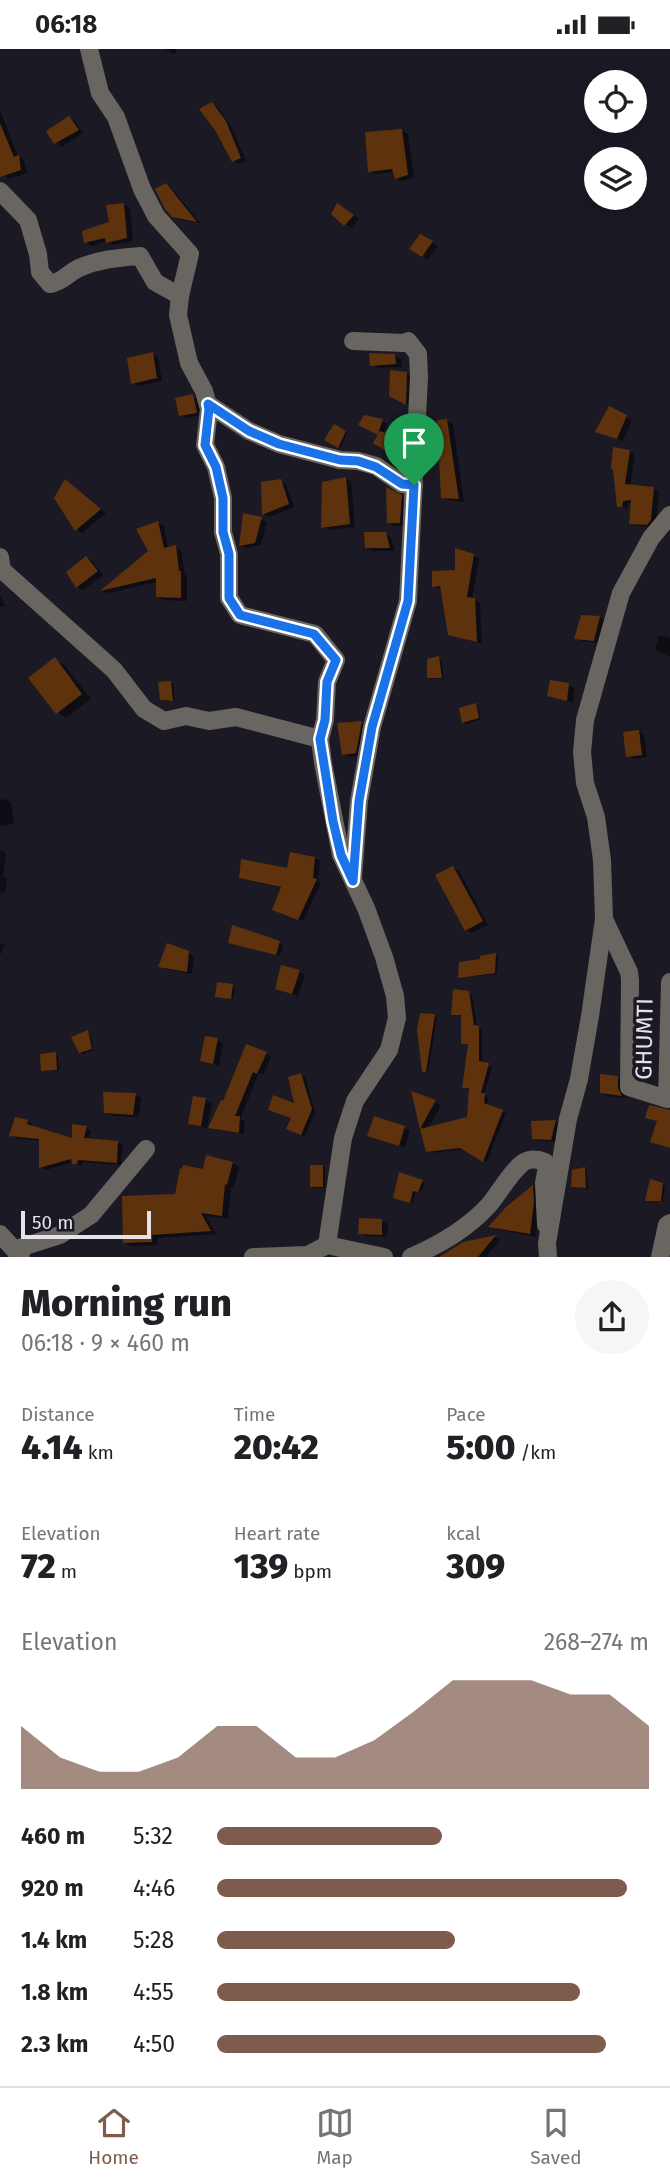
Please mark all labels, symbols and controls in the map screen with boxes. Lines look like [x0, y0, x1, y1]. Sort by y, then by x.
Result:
text: 06:18 [35, 9, 97, 40]
map controls [584, 70, 647, 210]
button: locate [584, 70, 647, 133]
button: layers [584, 147, 647, 210]
pin [384, 413, 444, 485]
icon: arrive [395, 424, 433, 462]
street label: GHUMTI [629, 998, 659, 1080]
scale bar [21, 1207, 150, 1239]
text: 50 m [32, 1211, 73, 1234]
text: Morning run [21, 1280, 232, 1326]
button: share [575, 1280, 649, 1354]
text: 06:18 · 9 × 460 m [21, 1329, 190, 1357]
text: Distance [21, 1403, 95, 1426]
text: Time [234, 1403, 275, 1426]
text: Pace [446, 1403, 486, 1426]
text: 4.14 [21, 1426, 83, 1468]
text: 20:42 [234, 1426, 319, 1468]
text: 5:00 [446, 1426, 515, 1468]
text: km [83, 1441, 114, 1464]
text: /km [515, 1441, 556, 1464]
text: Elevation [21, 1522, 101, 1545]
text: Heart rate [234, 1522, 320, 1545]
text: kcal [446, 1522, 481, 1545]
text: 72 [21, 1545, 56, 1587]
text: 139 [234, 1545, 288, 1587]
text: 309 [446, 1545, 505, 1587]
text: m [56, 1560, 77, 1583]
text: bpm [288, 1560, 332, 1583]
text: Elevation [21, 1628, 117, 1656]
text: 268–274 m [544, 1628, 649, 1656]
text: 460 m [21, 1822, 85, 1850]
text: 5:32 [133, 1822, 173, 1850]
text: 920 m [21, 1874, 84, 1902]
text: 4:46 [133, 1874, 175, 1902]
text: 1.4 km [21, 1926, 87, 1954]
text: 5:28 [133, 1926, 174, 1954]
text: 1.8 km [21, 1978, 88, 2006]
text: 4:55 [133, 1978, 174, 2006]
text: 2.3 km [21, 2030, 88, 2058]
text: 4:50 [133, 2030, 175, 2058]
tab: Home [88, 2104, 139, 2169]
tab: Map [316, 2104, 354, 2169]
tab: Saved [530, 2104, 582, 2169]

